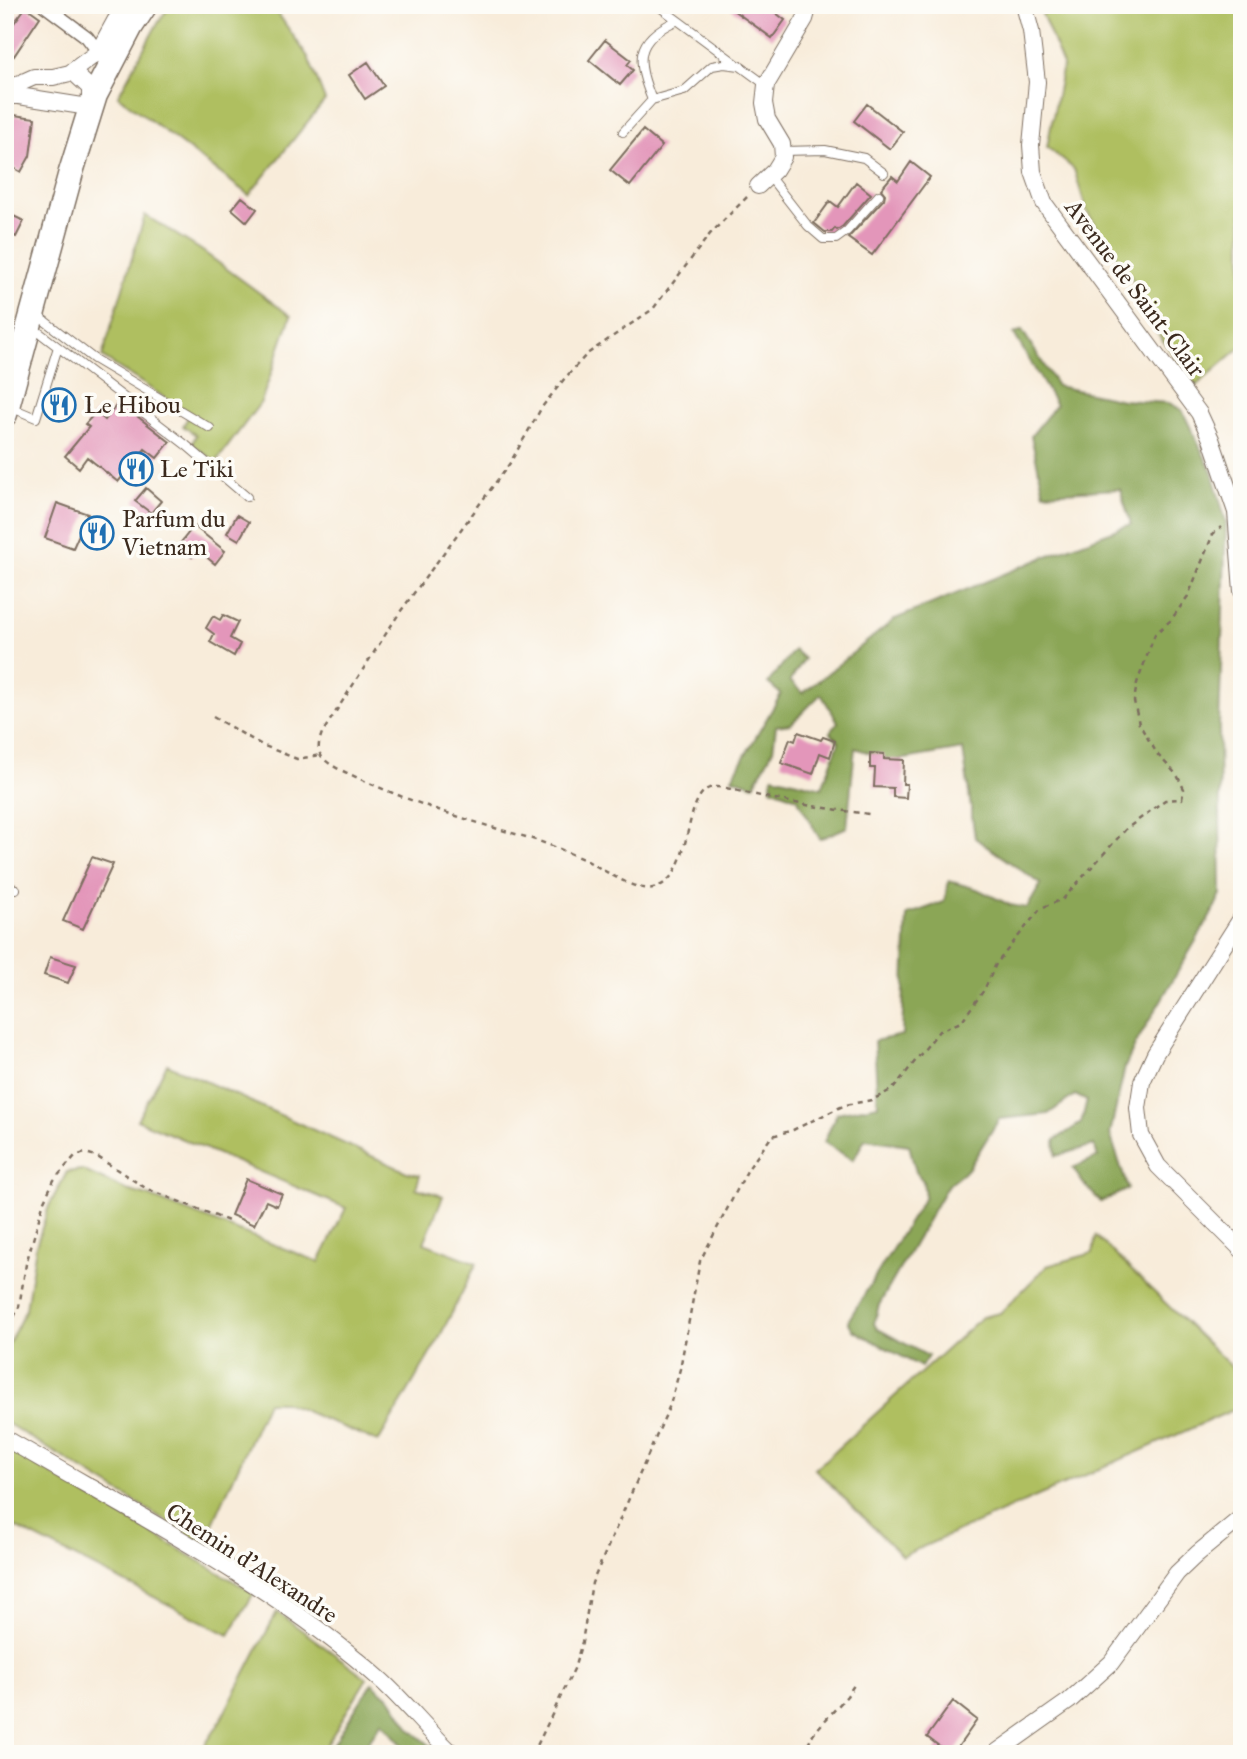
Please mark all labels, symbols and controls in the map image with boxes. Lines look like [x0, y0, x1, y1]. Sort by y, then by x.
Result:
street label: Avenue de Saint-Clair [1058, 192, 1212, 383]
restaurant icon: Le Hibou [40, 386, 78, 424]
place label: Le Hibou [84, 390, 181, 420]
restaurant icon: Le Tiki [117, 450, 155, 488]
place label: Le Tiki [160, 454, 234, 484]
place label: Parfum du Vietnam [121, 504, 226, 562]
restaurant icon: Parfum du Vietnam [78, 514, 116, 552]
street label: Chemin d'Alexandre [160, 1496, 344, 1630]

